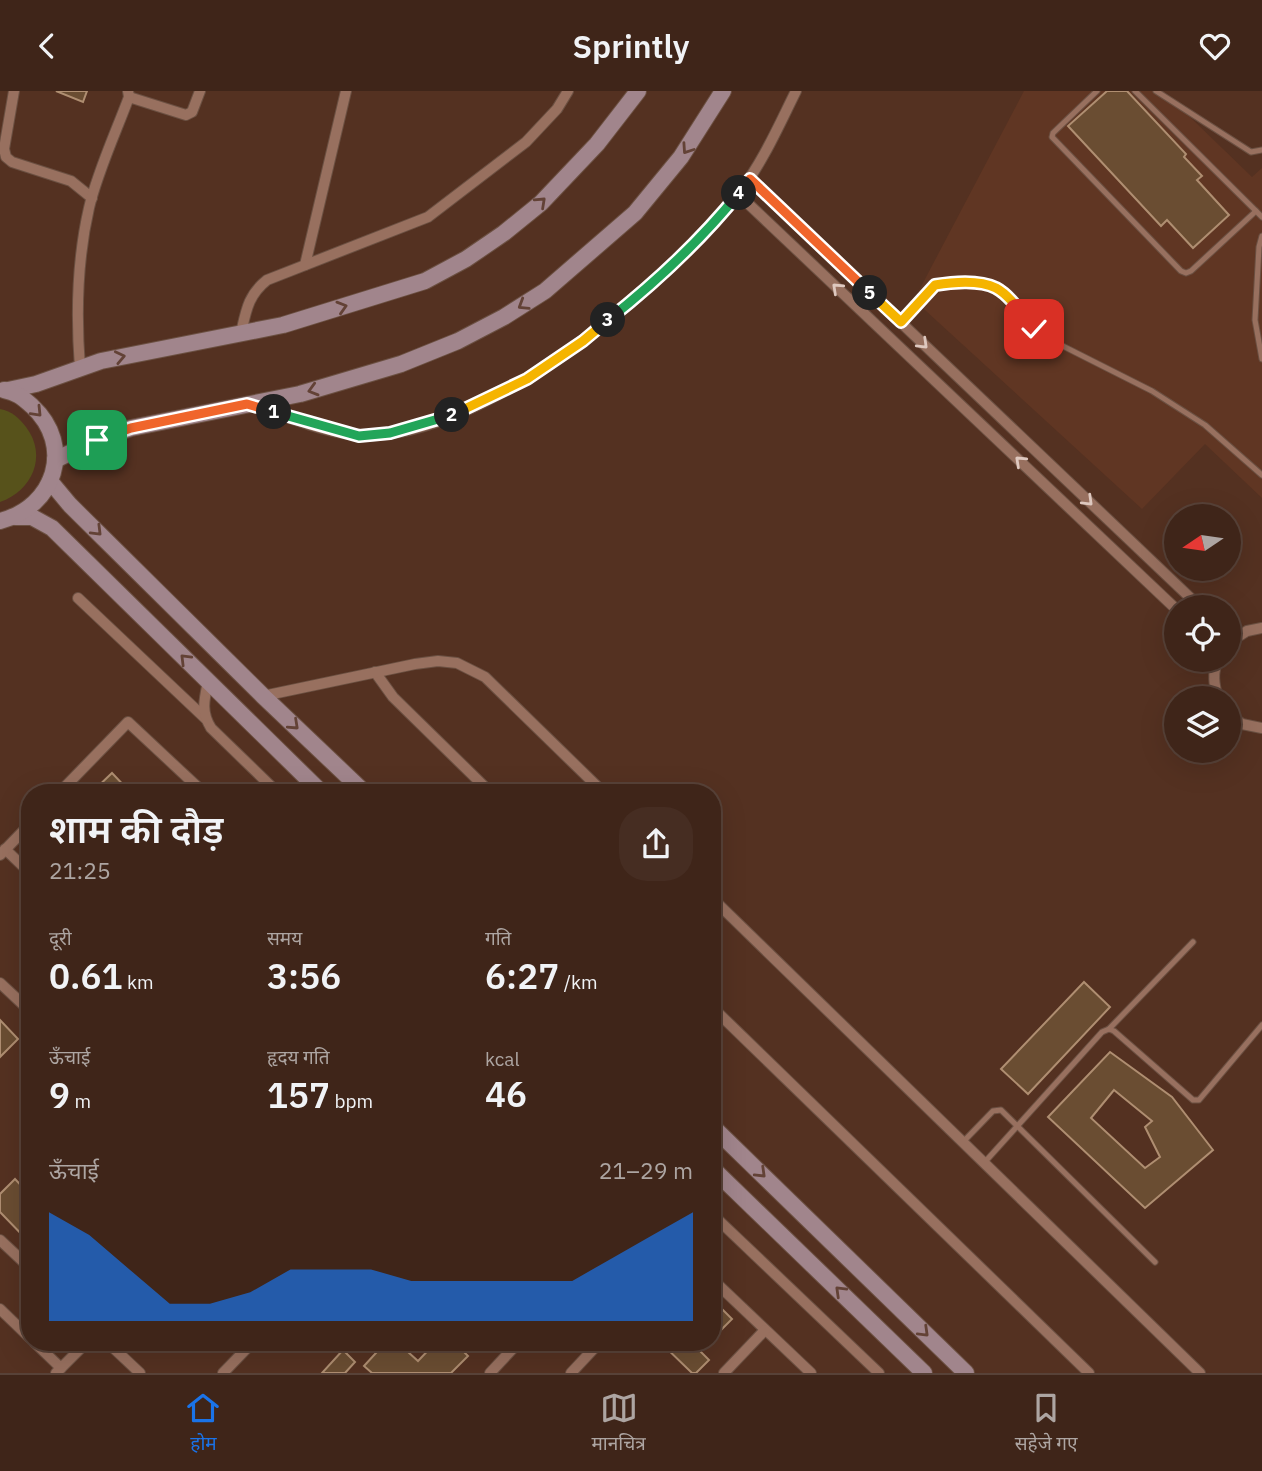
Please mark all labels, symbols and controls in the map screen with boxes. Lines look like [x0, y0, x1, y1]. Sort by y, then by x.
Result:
text: Sprintly [573, 25, 689, 67]
icon: back [28, 27, 66, 65]
icon: heart [1196, 27, 1234, 65]
one-way arrow [682, 141, 695, 154]
pin: 4 [722, 175, 756, 210]
text: 4 [733, 180, 744, 204]
one-way arrow [533, 198, 546, 210]
pin: 5 [852, 275, 888, 311]
text: 5 [864, 280, 875, 304]
one-way arrow [832, 284, 845, 296]
one-way arrow [518, 296, 531, 309]
pin [1004, 299, 1064, 359]
one-way arrow [336, 300, 348, 315]
pin: 3 [590, 303, 626, 337]
text: 3 [602, 307, 613, 331]
icon: check [1015, 310, 1053, 348]
one-way arrow [915, 335, 928, 348]
one-way arrow [114, 350, 126, 365]
one-way arrow [308, 382, 320, 397]
pin: 1 [256, 395, 292, 429]
pin: 2 [434, 397, 470, 433]
text: 1 [268, 399, 279, 423]
text: 2 [446, 402, 457, 426]
one-way arrow [29, 403, 42, 416]
pin [67, 410, 127, 470]
icon: arrive [78, 421, 116, 459]
one-way arrow [1015, 457, 1028, 470]
one-way arrow [1080, 492, 1093, 505]
north arrow [1164, 504, 1241, 581]
map controls [1164, 504, 1241, 763]
one-way arrow [88, 523, 101, 536]
button: locate [1164, 595, 1241, 672]
one-way arrow [181, 655, 194, 668]
button: layers [1164, 686, 1241, 763]
one-way arrow [286, 716, 299, 729]
text: शाम की दौड़ [49, 804, 223, 853]
button: share [619, 807, 693, 881]
text: 21:25 [49, 855, 111, 885]
text: दूरी [49, 926, 72, 950]
text: समय [267, 926, 302, 950]
text: गति [485, 926, 511, 950]
text: 0.61 [49, 953, 122, 999]
text: 3:56 [267, 953, 341, 999]
text: 6:27 [485, 953, 559, 999]
text: km [122, 970, 154, 994]
text: /km [559, 970, 598, 994]
text: ऊँचाई [49, 1045, 90, 1069]
text: हृदय गति [267, 1045, 330, 1069]
text: kcal [485, 1047, 520, 1071]
text: 46 [485, 1071, 527, 1117]
text: 9 [49, 1072, 70, 1118]
text: 157 [267, 1072, 330, 1118]
text: m [70, 1089, 91, 1113]
text: bpm [330, 1089, 373, 1113]
text: ऊँचाई [49, 1155, 99, 1185]
text: 21–29 m [599, 1155, 693, 1185]
one-way arrow [753, 1165, 766, 1178]
one-way arrow [835, 1287, 848, 1300]
one-way arrow [916, 1324, 929, 1337]
tab: होम [184, 1389, 222, 1458]
tab: मानचित्र [591, 1389, 646, 1458]
tab: सहेजे गए [1015, 1389, 1078, 1458]

